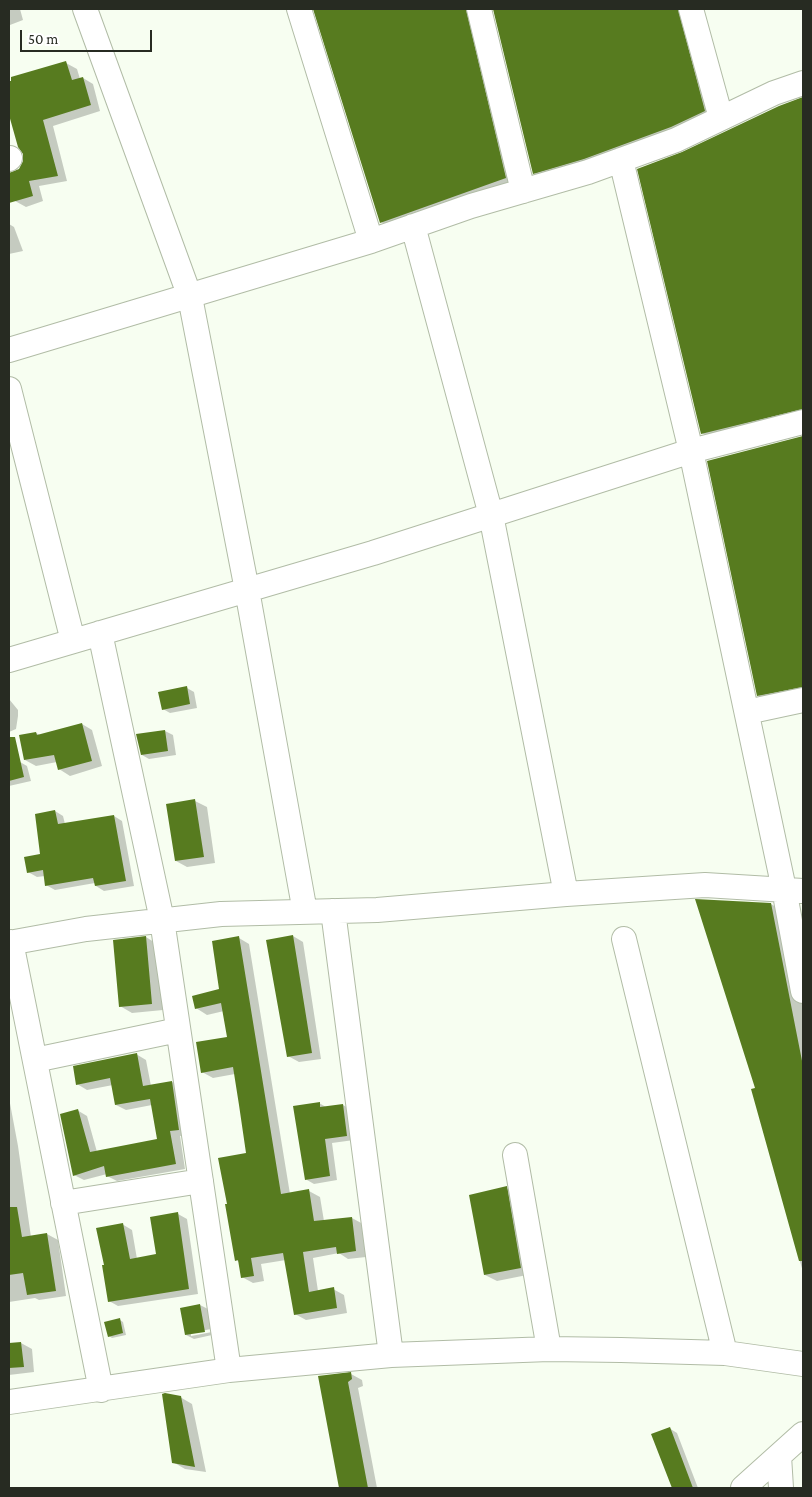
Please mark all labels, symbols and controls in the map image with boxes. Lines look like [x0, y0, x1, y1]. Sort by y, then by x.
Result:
scale bar [22, 20, 155, 52]
text: 50 m [28, 31, 58, 47]

